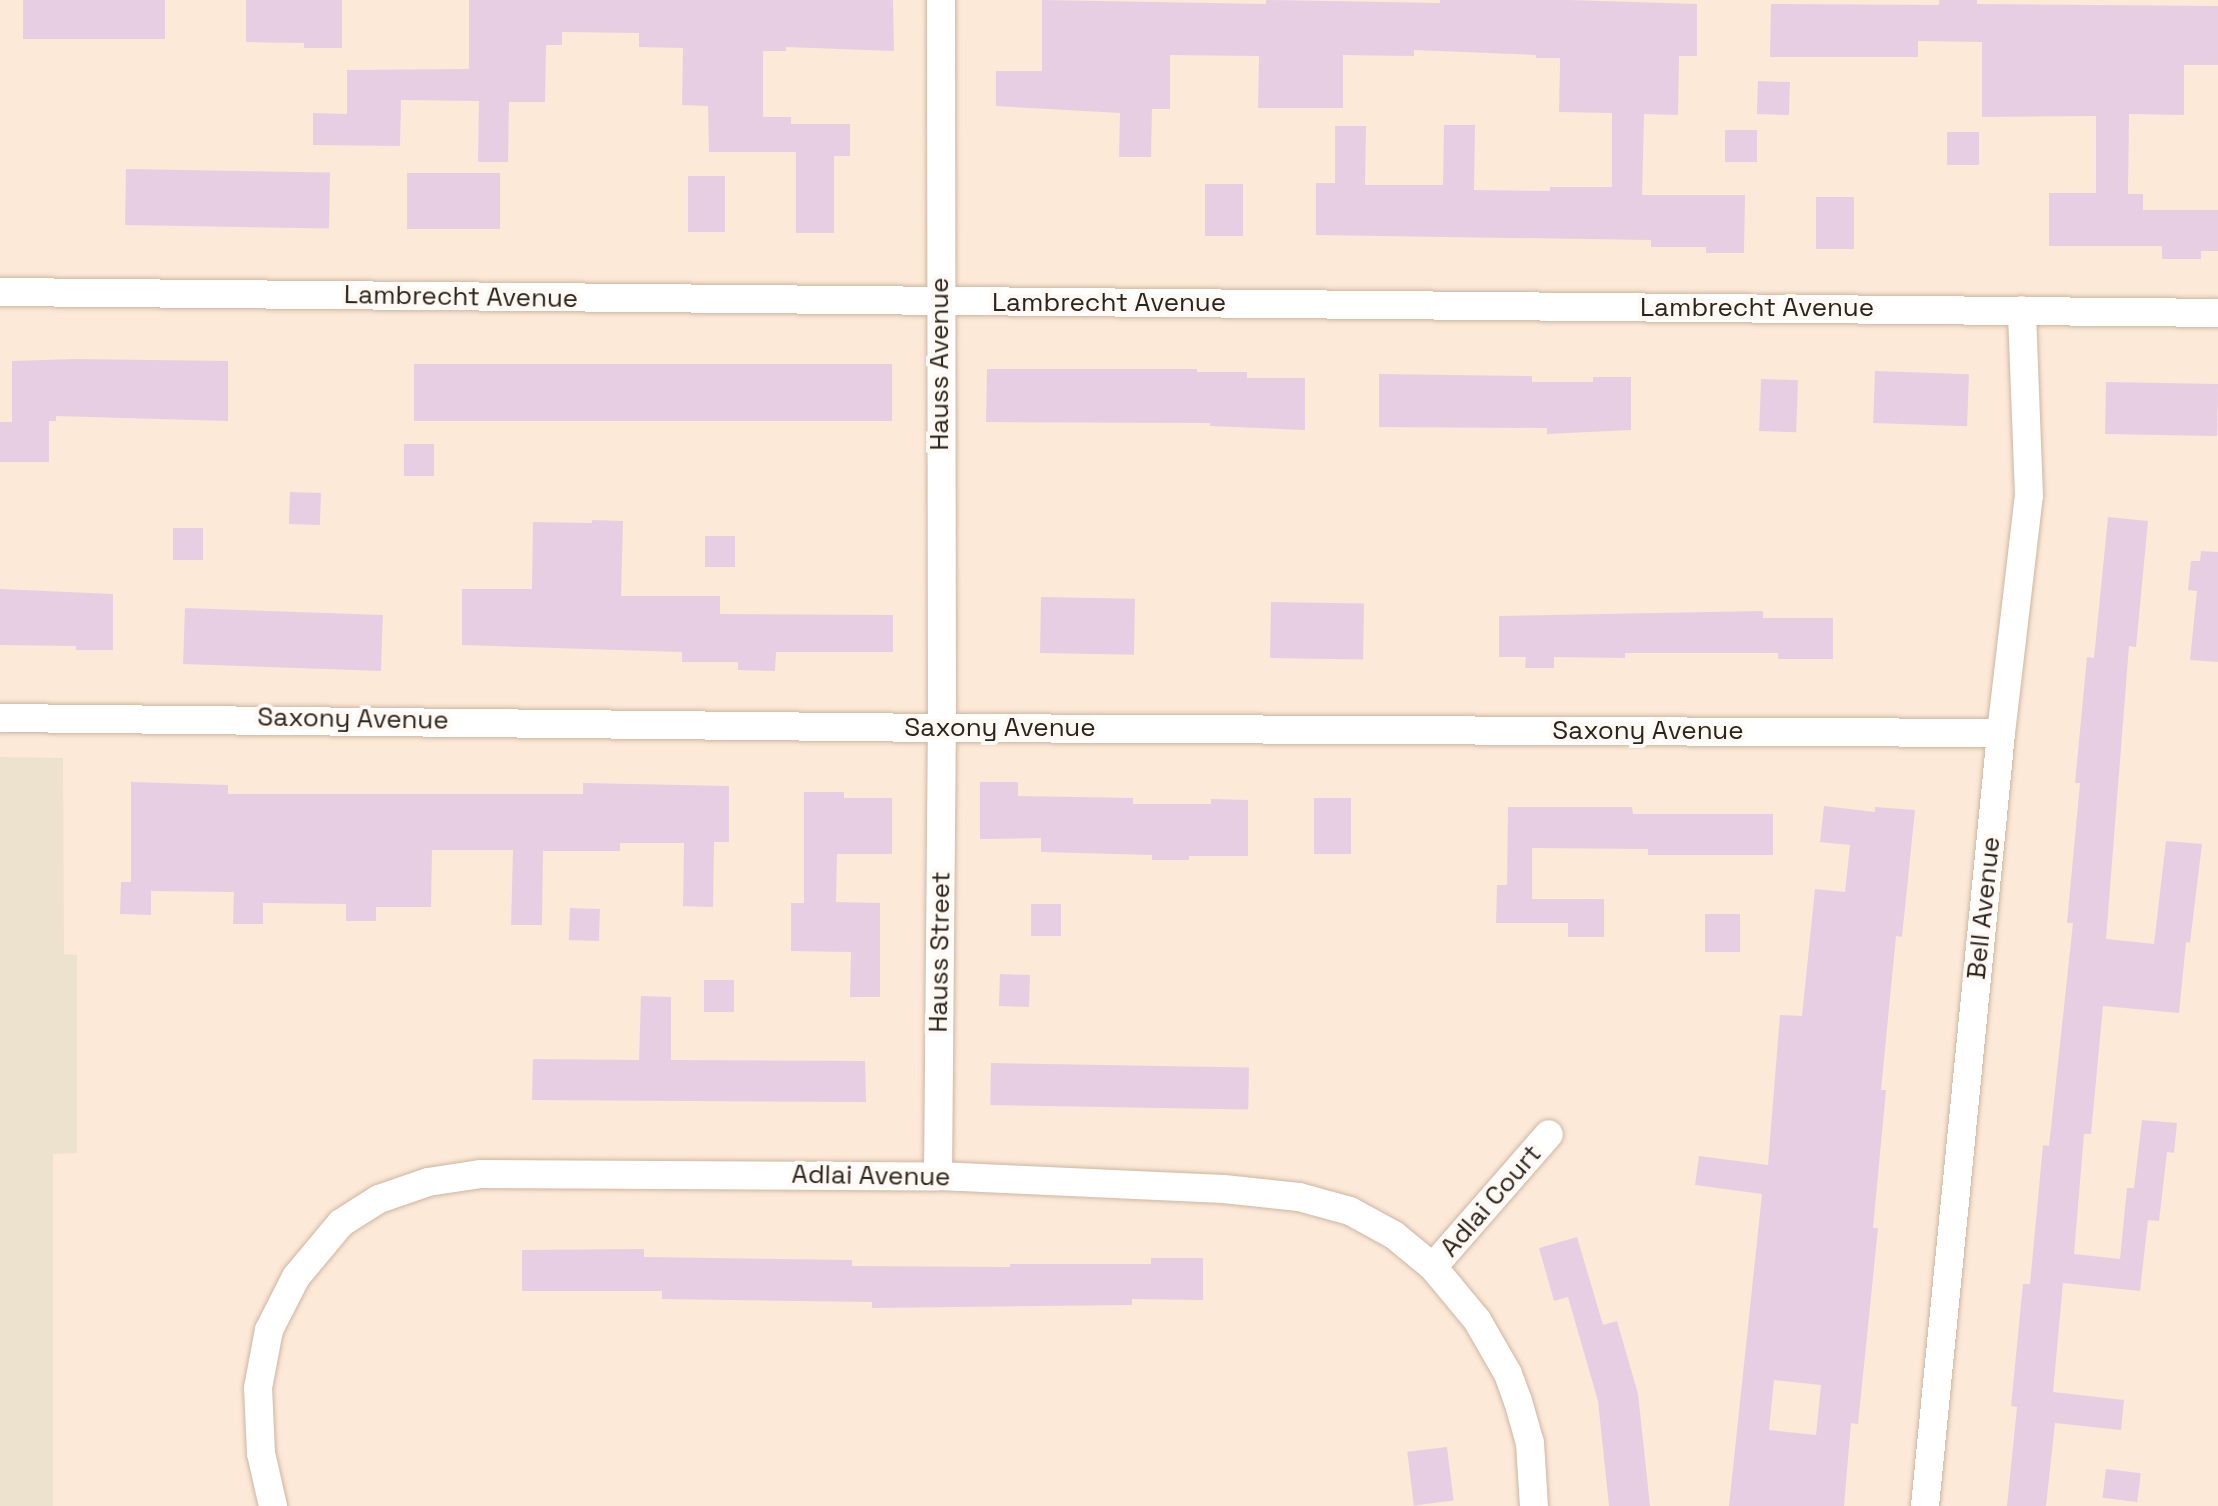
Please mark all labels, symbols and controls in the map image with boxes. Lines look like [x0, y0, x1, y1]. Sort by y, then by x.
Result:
street label: Hauss Avenue [924, 277, 956, 451]
street label: Lambrecht Avenue [343, 279, 579, 315]
street label: Lambrecht Avenue [992, 287, 1226, 319]
street label: Lambrecht Avenue [1640, 292, 1874, 324]
street label: Saxony Avenue [257, 702, 449, 736]
street label: Saxony Avenue [904, 712, 1096, 744]
street label: Saxony Avenue [1552, 715, 1744, 747]
street label: Bell Avenue [1961, 835, 2007, 981]
street label: Hauss Street [923, 871, 957, 1033]
street label: Adlai Court [1434, 1139, 1548, 1263]
street label: Adlai Avenue [791, 1159, 951, 1193]

